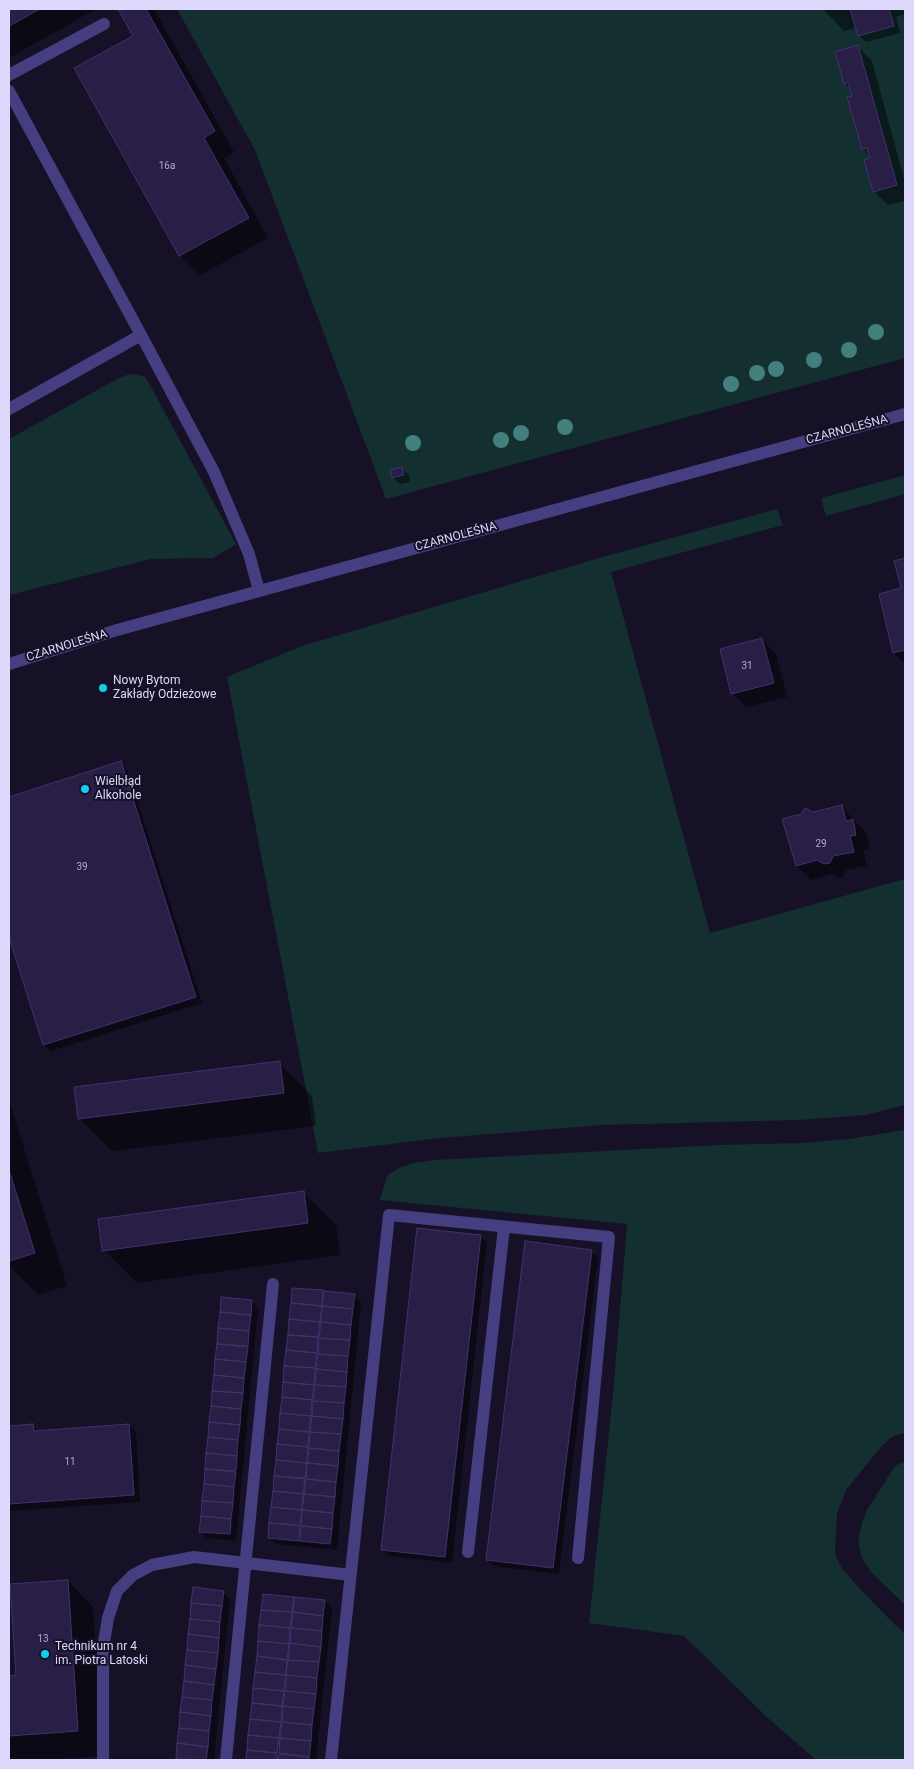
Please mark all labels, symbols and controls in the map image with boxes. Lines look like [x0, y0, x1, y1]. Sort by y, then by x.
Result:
house number: 16a [159, 160, 175, 172]
street label: CZARNOLEŚNA [805, 412, 889, 448]
street label: CZARNOLEŚNA [414, 519, 498, 555]
street label: CZARNOLEŚNA [25, 627, 109, 665]
house number: 31 [741, 660, 753, 672]
place label: Nowy Bytom Zakłady Odzieżowe [113, 674, 216, 702]
marker: Nowy Bytom Zakłady Odzieżowe [97, 682, 109, 694]
place label: Wielbłąd Alkohole [95, 775, 141, 803]
marker: Wielbłąd Alkohole [79, 783, 91, 795]
house number: 29 [815, 838, 827, 850]
house number: 39 [76, 861, 88, 873]
house number: 11 [64, 1456, 76, 1468]
house number: 13 [37, 1633, 49, 1645]
place label: Technikum nr 4 im. Piotra Latoski [55, 1640, 148, 1668]
marker: Technikum nr 4 im. Piotra Latoski [39, 1648, 51, 1660]

